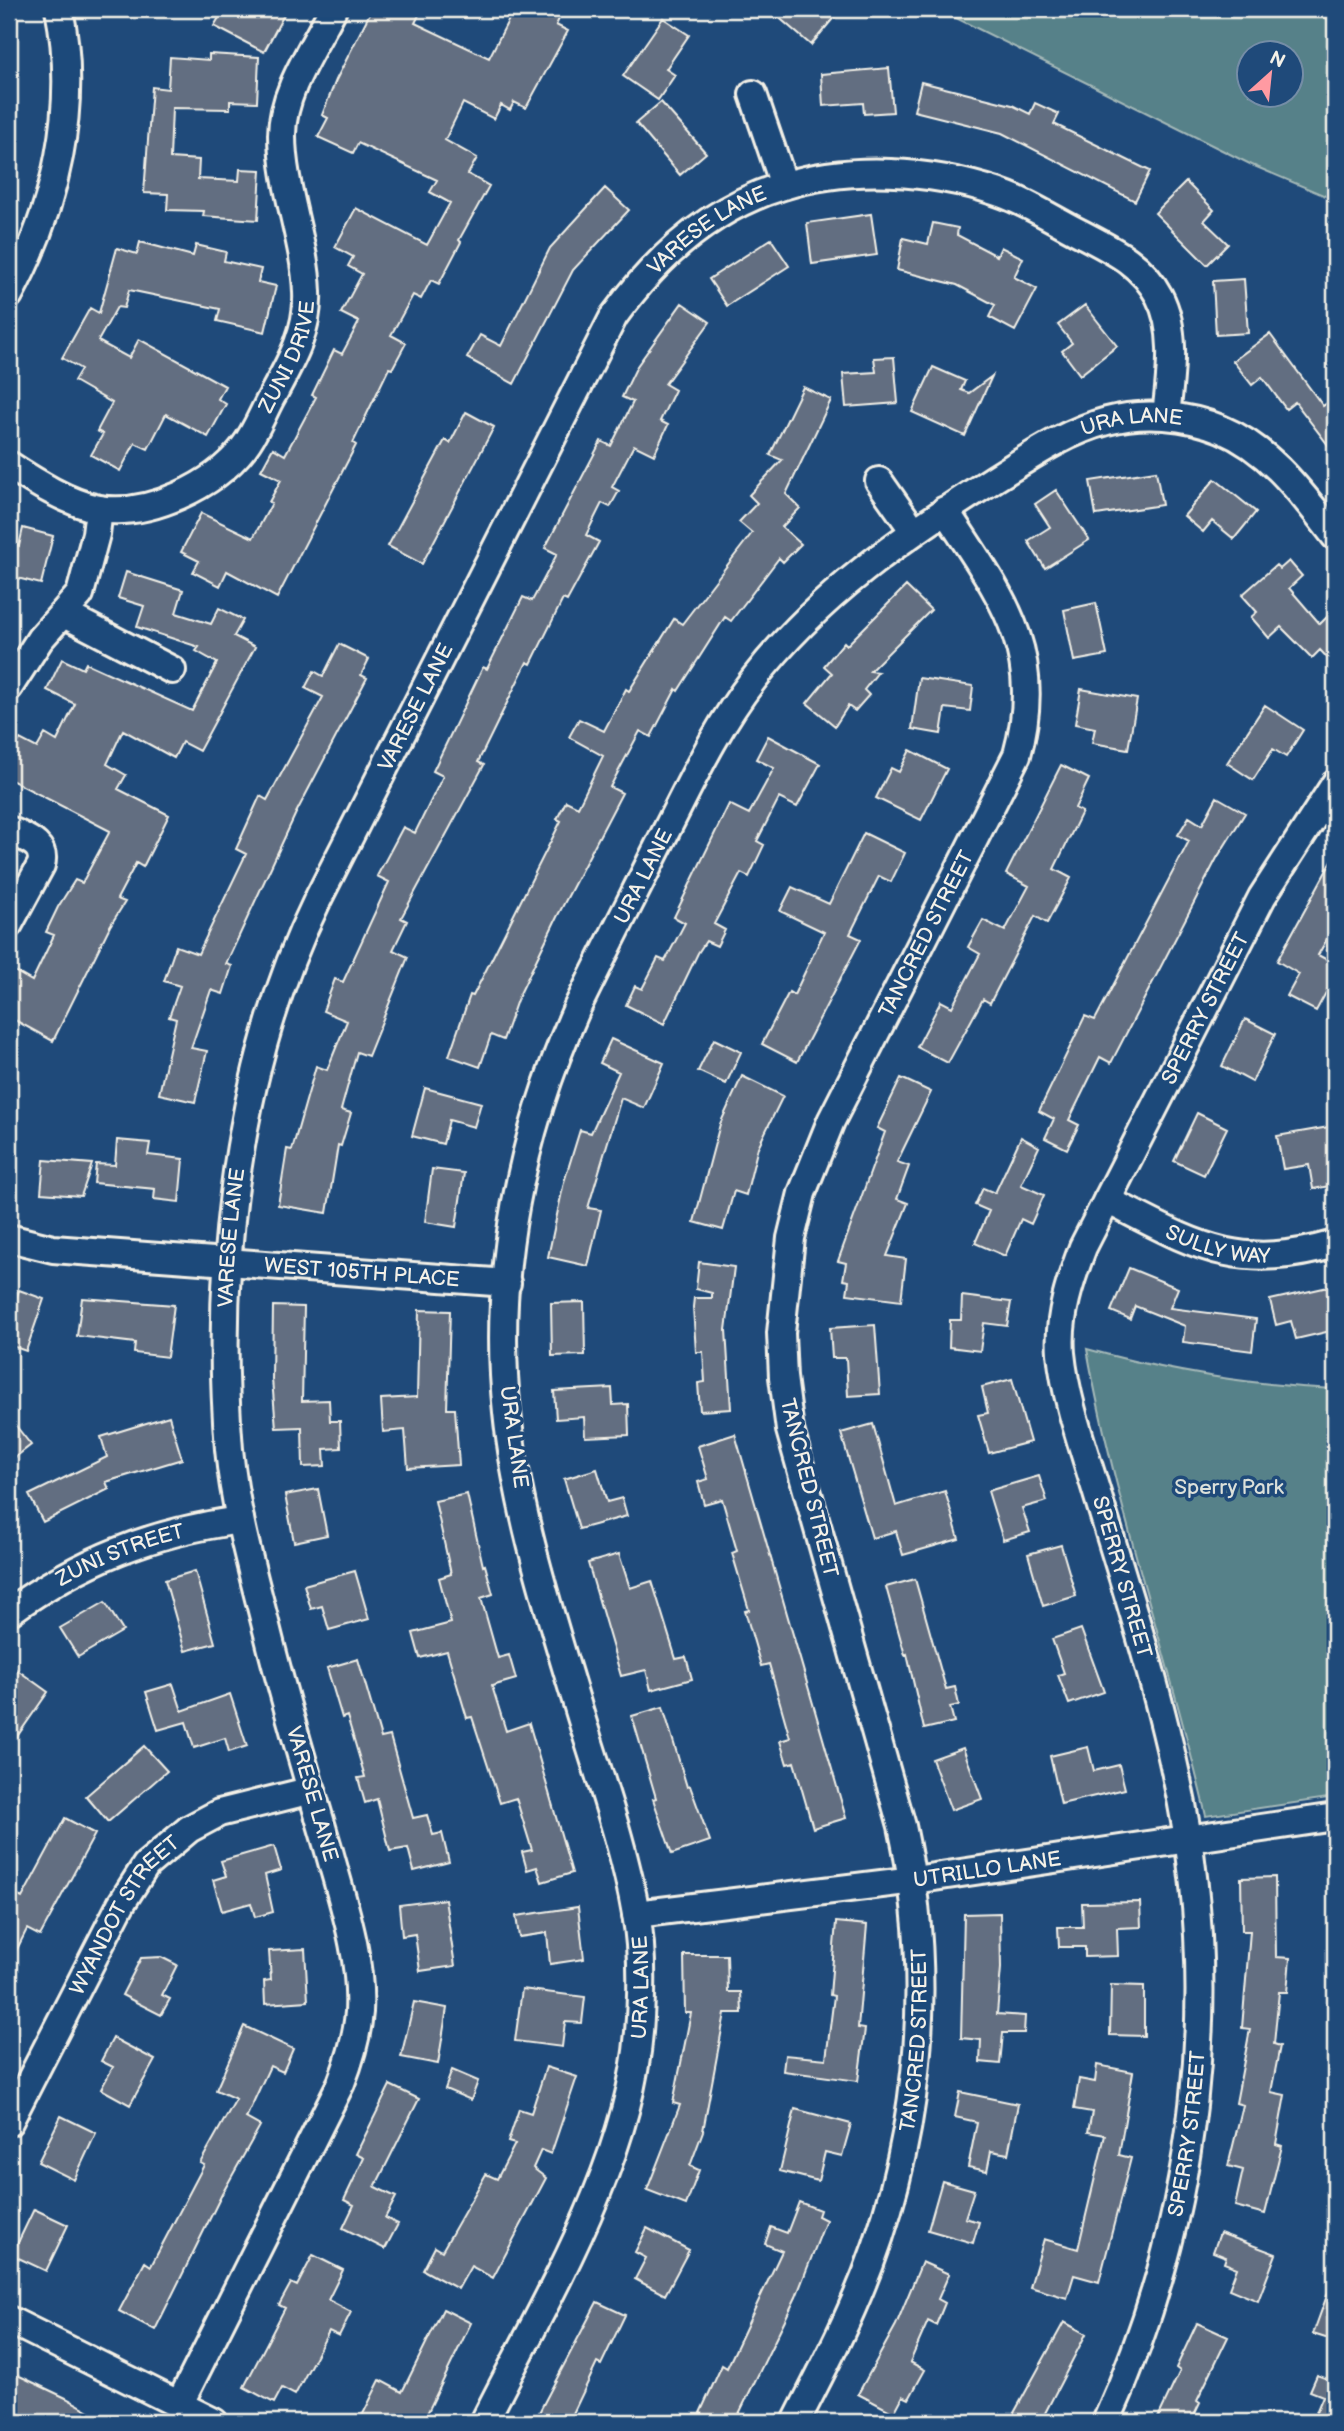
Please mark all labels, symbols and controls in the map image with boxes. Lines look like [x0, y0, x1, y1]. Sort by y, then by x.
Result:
north arrow [1236, 38, 1306, 108]
text: N [1265, 47, 1289, 74]
street label: VARESE LANE [642, 180, 770, 280]
street label: ZUNI DRIVE [253, 299, 320, 418]
street label: URA LANE [1077, 403, 1184, 441]
street label: VARESE LANE [373, 639, 458, 775]
street label: URA LANE [609, 825, 678, 928]
street label: TANCRED STREET [873, 846, 979, 1021]
street label: SPERRY STREET [1156, 928, 1254, 1089]
street label: VARESE LANE [213, 1166, 250, 1308]
street label: SULLY WAY [1162, 1219, 1271, 1268]
street label: WEST 105TH PLACE [263, 1252, 461, 1292]
street label: URA LANE [494, 1384, 534, 1490]
street label: TANCRED STREET [775, 1396, 843, 1580]
park label: Sperry Park [1174, 1475, 1284, 1500]
street label: SPERRY STREET [1087, 1493, 1157, 1661]
street label: ZUNI STREET [51, 1518, 187, 1592]
street label: VARESE LANE [281, 1723, 343, 1865]
street label: WYANDOT STREET [64, 1830, 185, 1999]
street label: UTRILLO LANE [911, 1846, 1063, 1892]
street label: URA LANE [626, 1935, 654, 2040]
street label: TANCRED STREET [894, 1948, 932, 2134]
street label: SPERRY STREET [1162, 2049, 1210, 2219]

